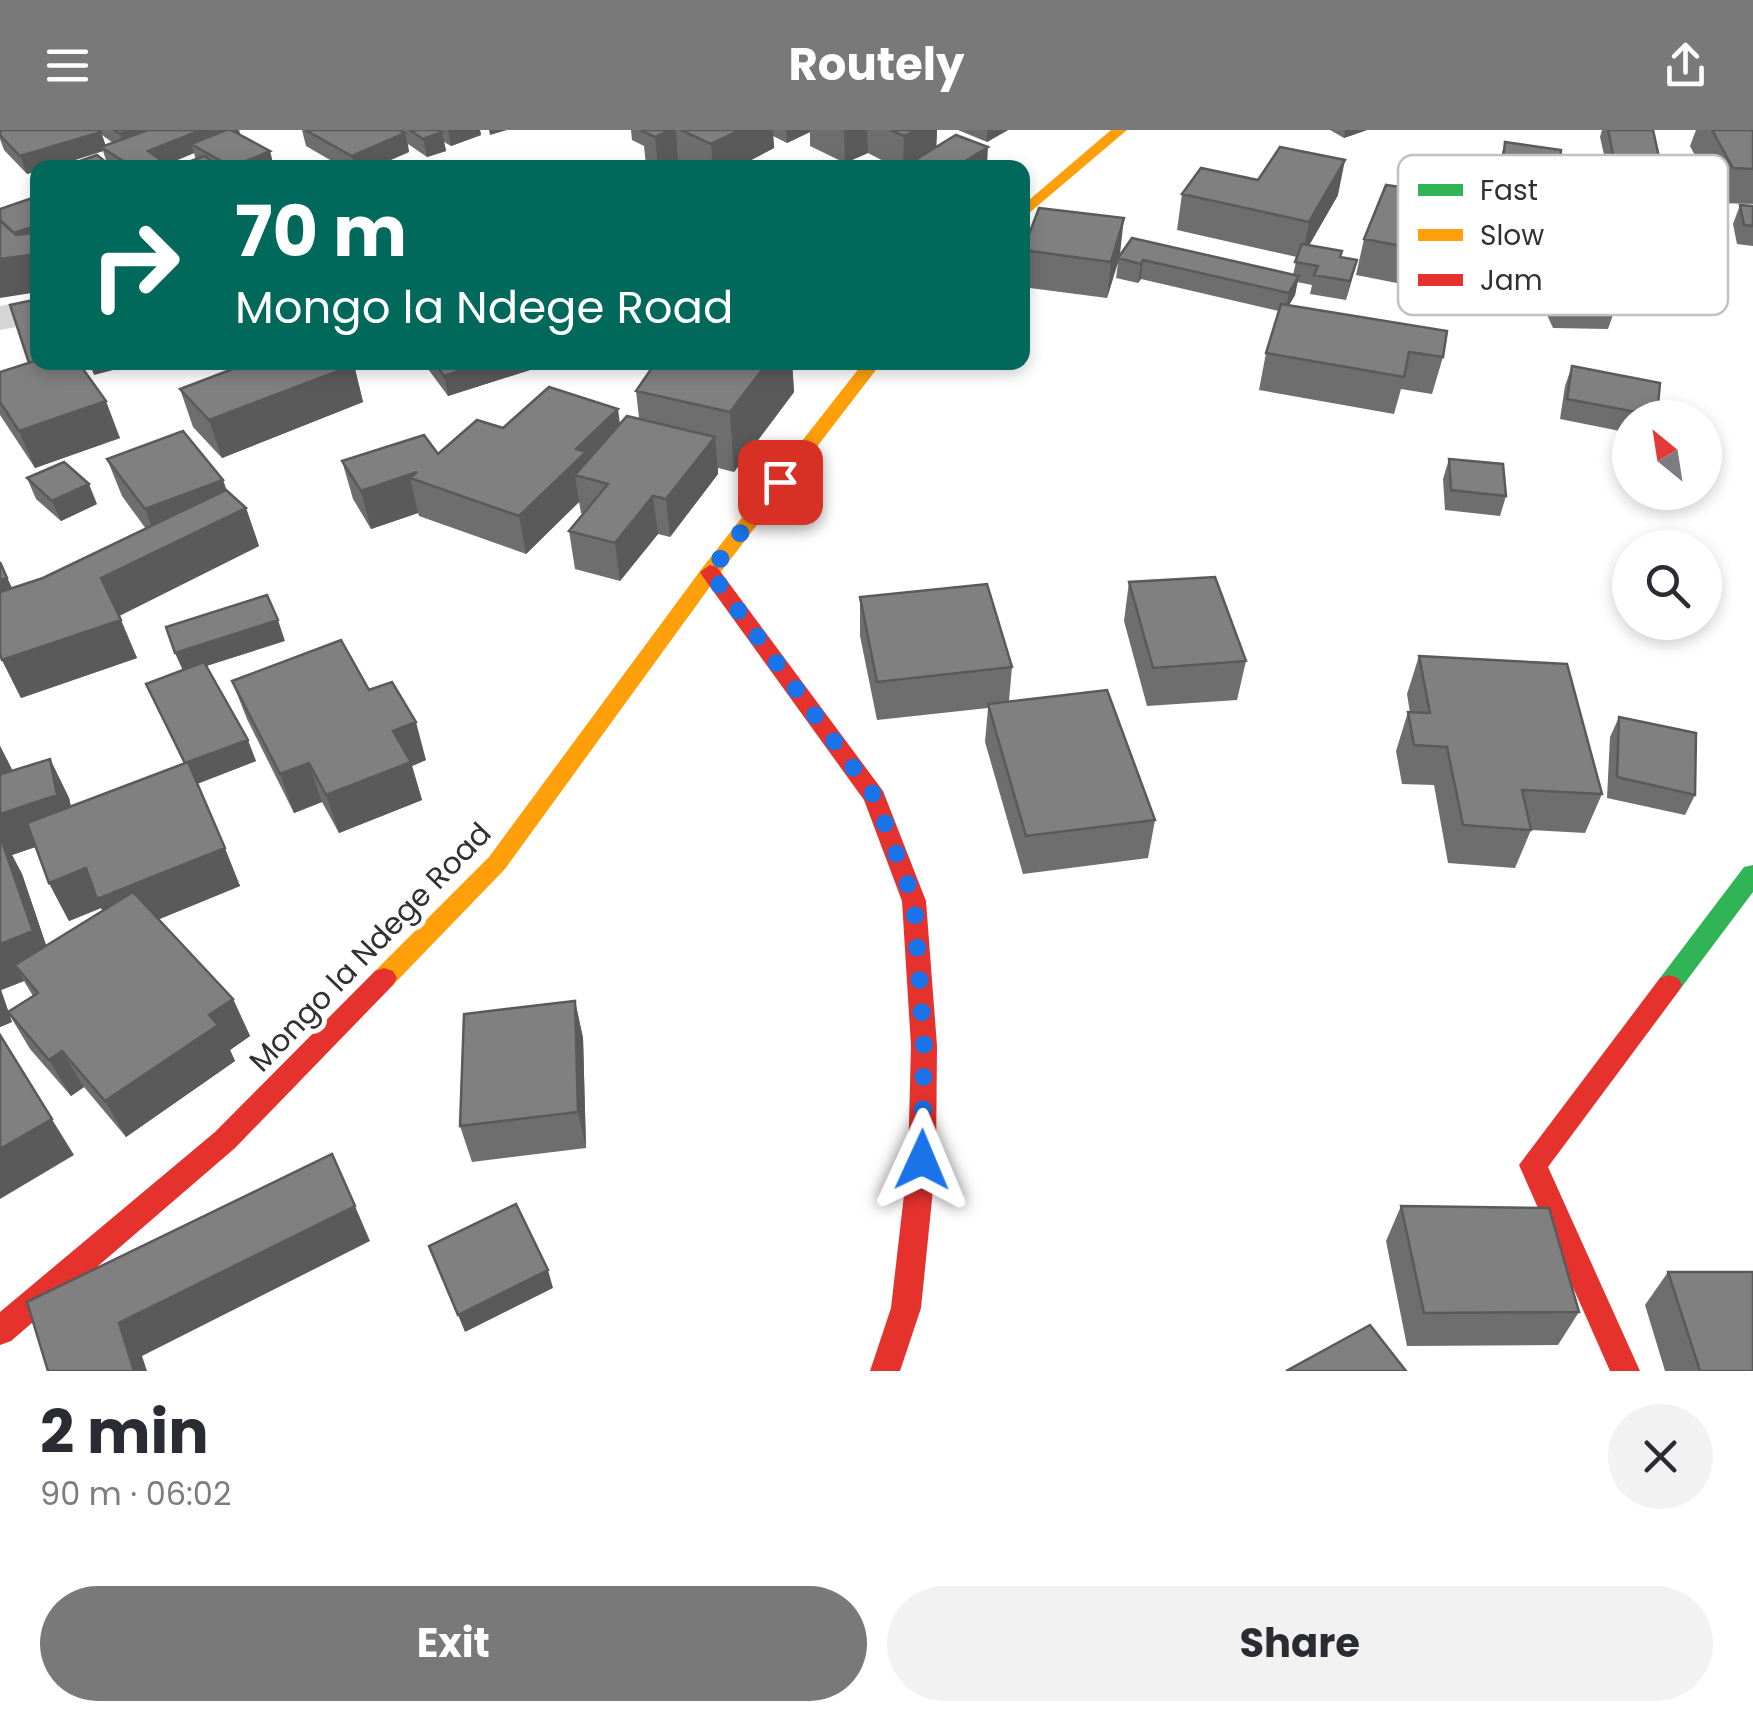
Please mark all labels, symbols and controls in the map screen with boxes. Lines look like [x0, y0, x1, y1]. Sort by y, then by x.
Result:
text: Routely [788, 33, 965, 96]
icon: menu [40, 38, 95, 93]
icon: share [1658, 38, 1713, 93]
legend [1398, 155, 1728, 315]
text: Fast [1480, 171, 1538, 210]
text: 70 m [235, 182, 407, 281]
icon: right [70, 200, 200, 330]
text: Slow [1480, 216, 1544, 255]
text: Jam [1480, 261, 1543, 300]
text: Mongo la Ndege Road [235, 276, 733, 339]
north arrow [1612, 400, 1722, 510]
map controls [1612, 400, 1722, 640]
pin [738, 440, 823, 525]
icon: arrive [753, 455, 808, 510]
button: search [1612, 530, 1722, 640]
street label: Mongo la Ndege Road [239, 813, 501, 1081]
position arrow [870, 1108, 974, 1212]
text: 2 min [40, 1390, 209, 1474]
button: close [1608, 1404, 1713, 1509]
text: 90 m · 06:02 [40, 1471, 231, 1516]
button: Exit [40, 1586, 867, 1701]
button: Share [887, 1586, 1713, 1701]

